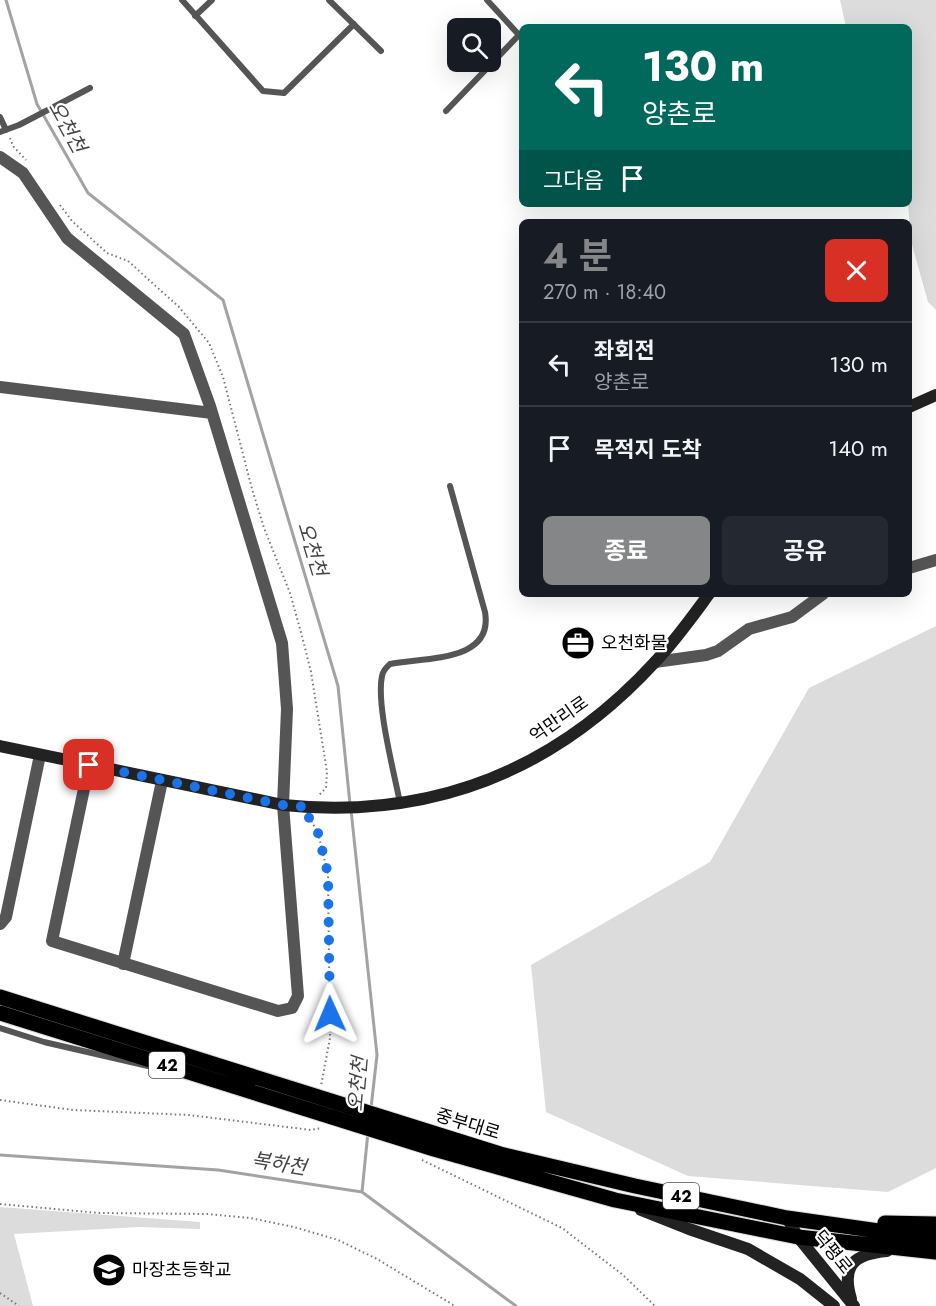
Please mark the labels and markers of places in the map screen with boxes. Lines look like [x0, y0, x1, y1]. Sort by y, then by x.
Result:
office icon: 오천화물 [560, 625, 596, 661]
place label: 오천화물 [601, 630, 667, 656]
pin [63, 739, 114, 790]
school or university icon: 마장초등학교 [91, 1252, 127, 1288]
place label: 마장초등학교 [132, 1257, 231, 1283]

